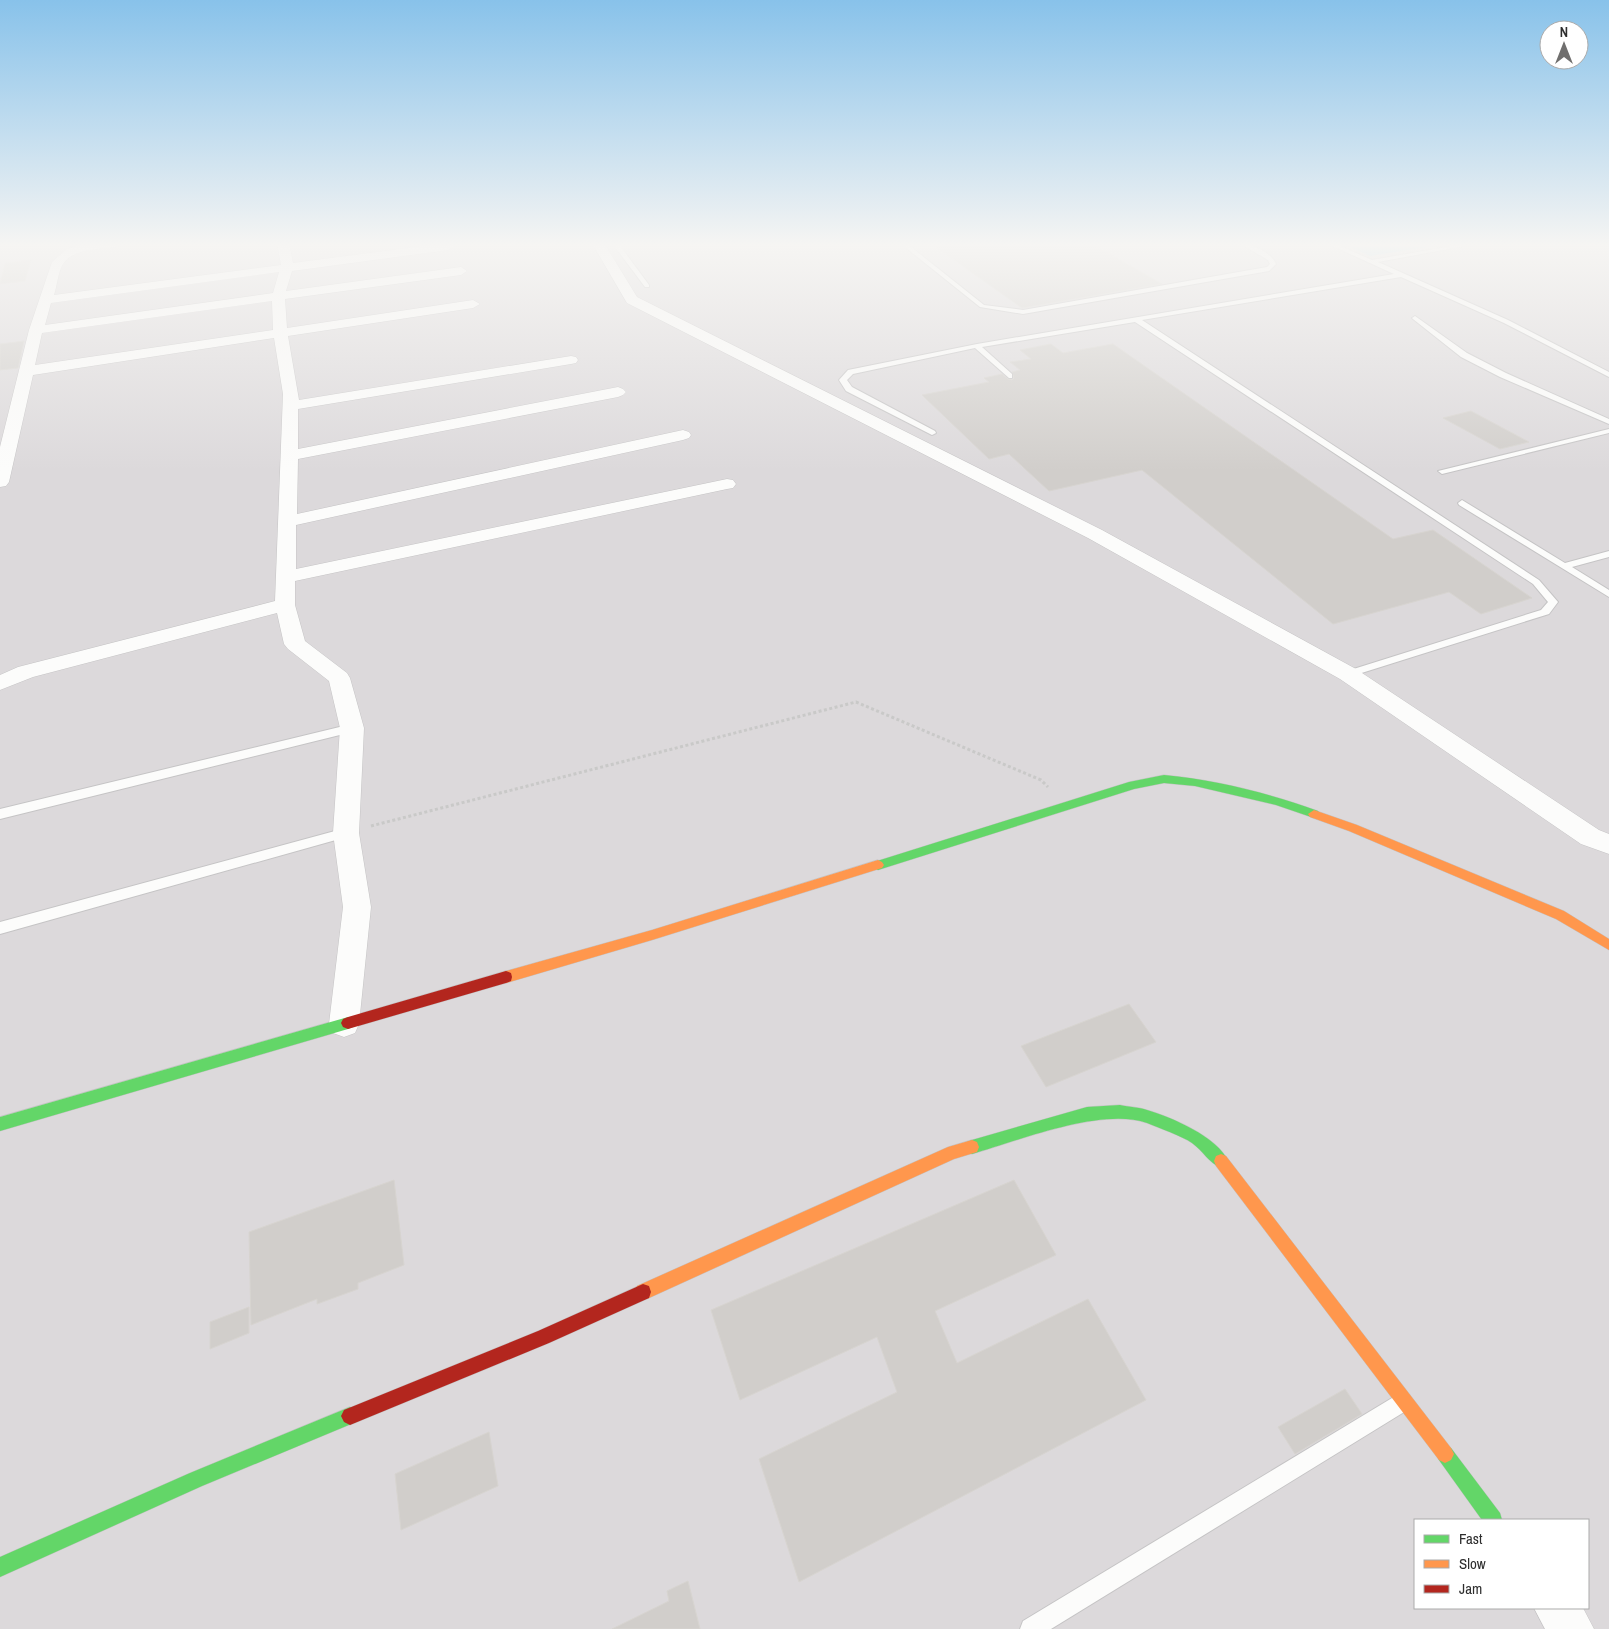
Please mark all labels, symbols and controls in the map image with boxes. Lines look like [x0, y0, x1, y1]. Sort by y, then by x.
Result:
north arrow [1539, 20, 1589, 70]
text: N [1560, 23, 1568, 41]
legend [1414, 1519, 1589, 1609]
text: Fast [1459, 1528, 1483, 1549]
text: Slow [1459, 1553, 1486, 1574]
text: Jam [1459, 1578, 1482, 1599]

